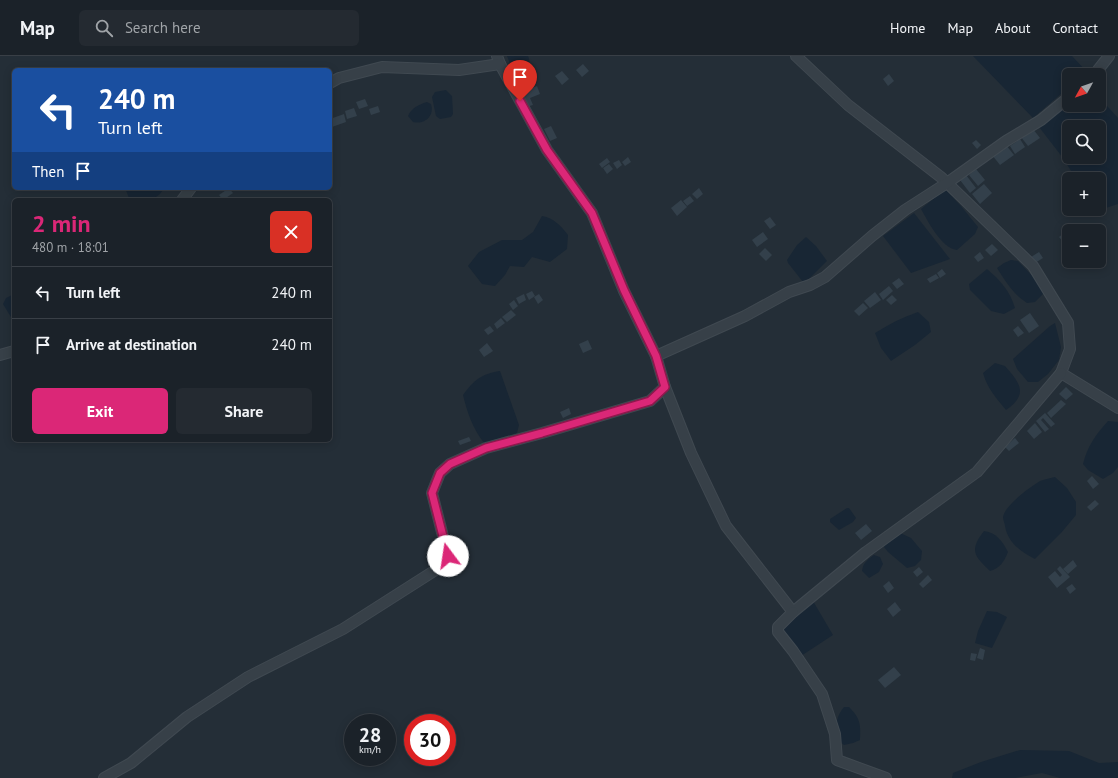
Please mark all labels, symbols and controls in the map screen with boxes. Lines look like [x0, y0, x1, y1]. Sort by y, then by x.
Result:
search box [79, 10, 359, 46]
text: Map [20, 16, 55, 40]
icon: search [93, 17, 115, 39]
text: Search here [125, 18, 201, 37]
text: Home [890, 19, 925, 37]
text: Map [947, 19, 973, 37]
text: About [995, 19, 1031, 37]
text: Contact [1053, 19, 1098, 37]
pin [503, 60, 537, 101]
icon: arrive [509, 66, 531, 88]
north arrow [1062, 68, 1106, 112]
map controls [1062, 68, 1106, 268]
text: 240 m [98, 80, 175, 117]
icon: left [32, 84, 84, 136]
text: Turn left [98, 116, 163, 139]
button: search [1062, 120, 1106, 164]
icon: arrive [72, 160, 94, 182]
text: Then [32, 162, 64, 181]
button: + [1062, 172, 1106, 216]
text: 2 min [32, 208, 91, 239]
button: close [270, 211, 312, 253]
button: − [1062, 224, 1106, 268]
text: 480 m · 18:01 [32, 239, 109, 256]
icon: left [32, 282, 54, 304]
text: Turn left [66, 283, 120, 302]
text: 240 m [271, 283, 312, 302]
icon: arrive [32, 334, 54, 356]
text: Arrive at destination [66, 335, 197, 354]
text: 240 m [271, 335, 312, 354]
button: Exit [32, 388, 168, 434]
button: Share [176, 388, 312, 434]
position arrow [427, 535, 469, 577]
speed limit sign: 30 [404, 714, 456, 766]
text: 28 [359, 722, 381, 748]
text: km/h [359, 743, 381, 756]

